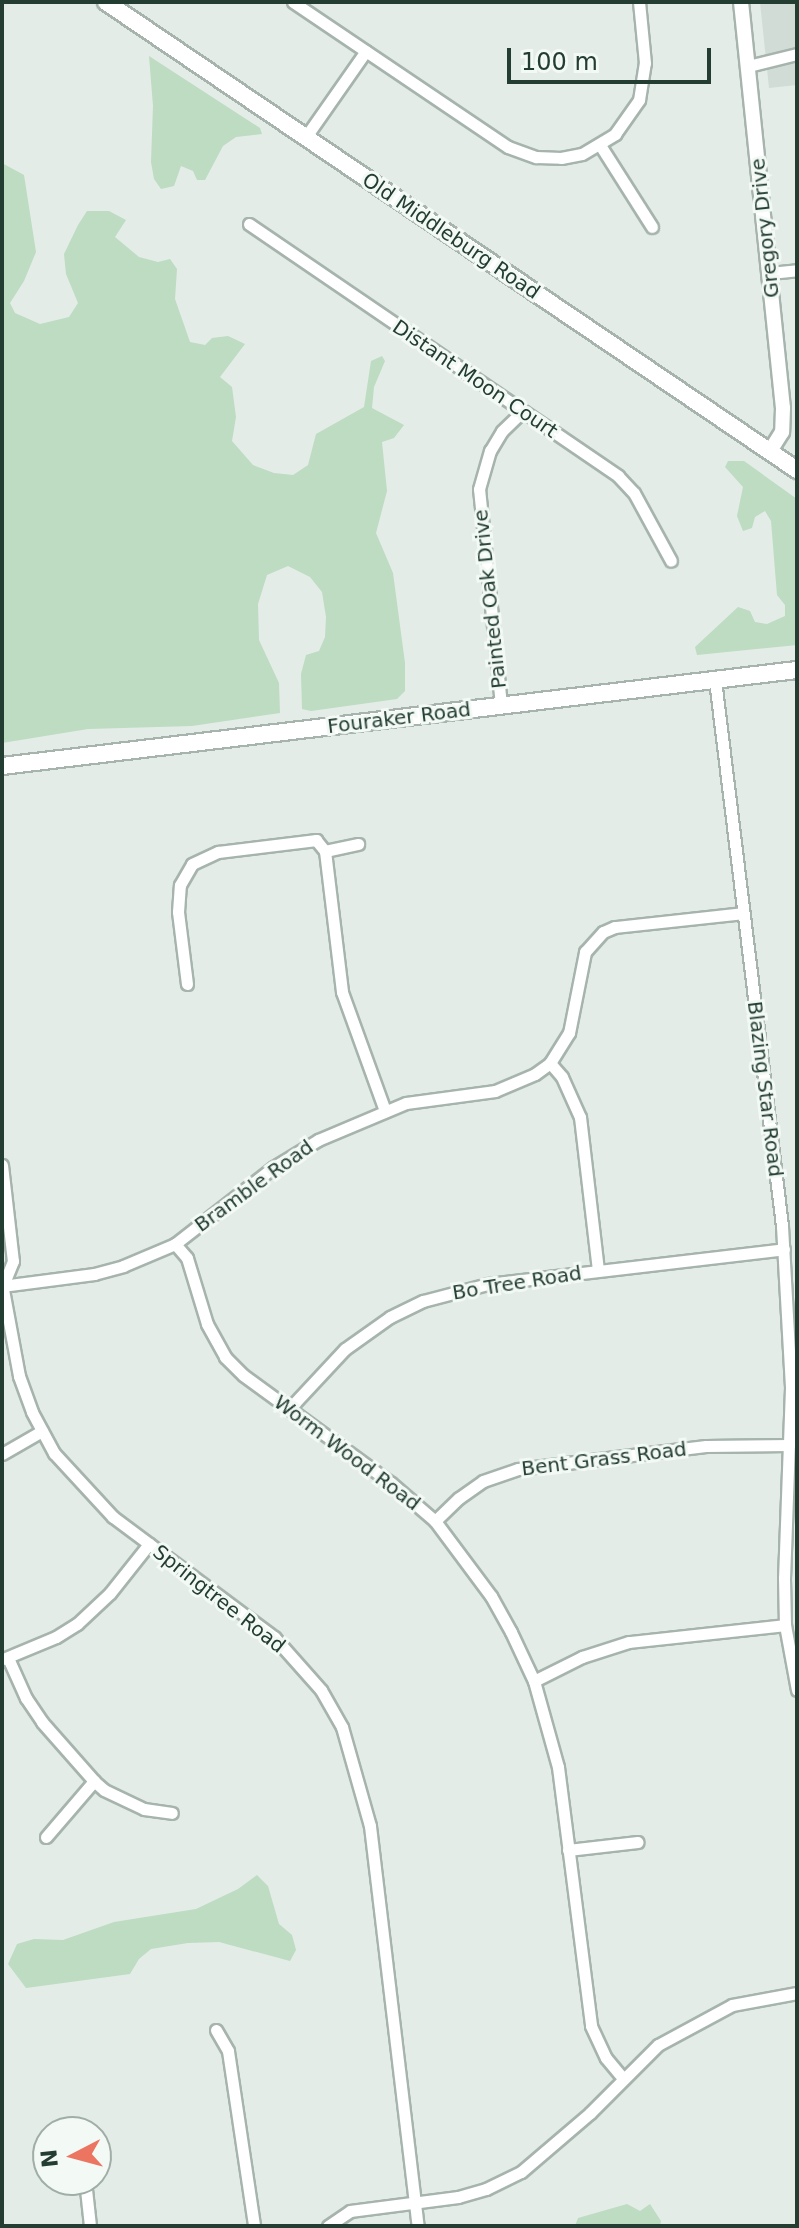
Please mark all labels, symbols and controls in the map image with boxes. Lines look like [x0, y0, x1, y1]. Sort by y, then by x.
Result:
scale bar [511, 32, 715, 82]
text: 100 m [521, 48, 598, 76]
street label: Gregory Drive [746, 157, 784, 299]
street label: Old Middleburg Road [358, 168, 544, 304]
street label: Distant Moon Court [388, 315, 562, 443]
street label: Painted Oak Drive [469, 508, 511, 690]
street label: Fouraker Road [326, 697, 472, 739]
street label: Blazing Star Road [742, 1000, 788, 1178]
street label: Bramble Road [190, 1135, 318, 1237]
street label: Bo Tree Road [451, 1261, 583, 1305]
street label: Worm Wood Road [269, 1390, 425, 1516]
street label: Bent Grass Road [520, 1437, 688, 1481]
street label: Springtree Road [148, 1540, 290, 1658]
north arrow [32, 2116, 112, 2196]
text: N [36, 2148, 63, 2169]

